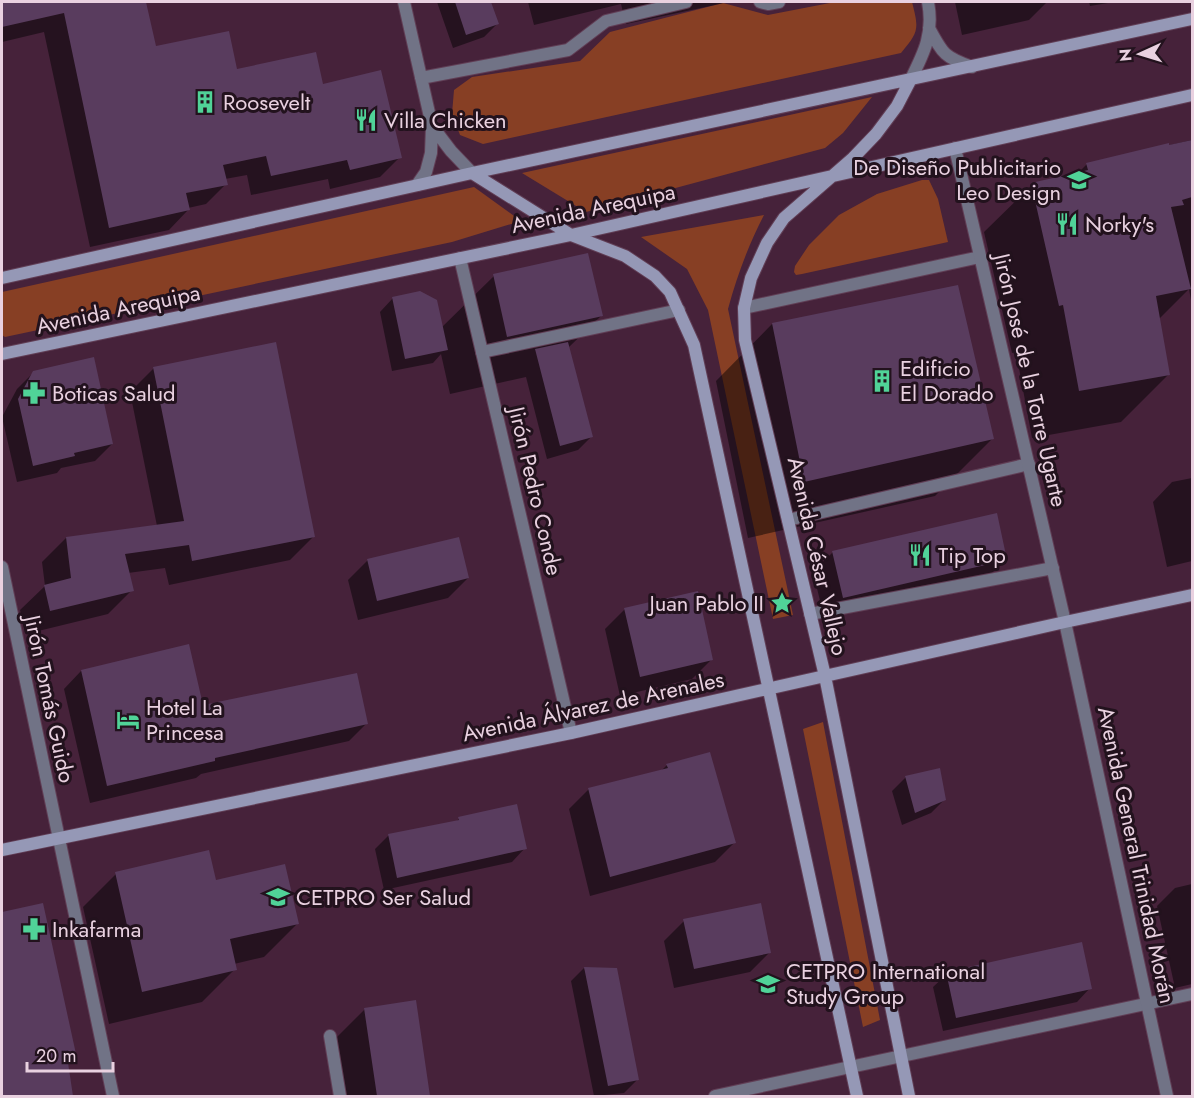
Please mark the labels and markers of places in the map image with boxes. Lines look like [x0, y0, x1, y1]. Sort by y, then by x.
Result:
place label: Roosevelt [223, 86, 311, 118]
building icon: Roosevelt [192, 89, 218, 115]
place label: Villa Chicken [384, 104, 507, 136]
restaurant icon: Villa Chicken [353, 107, 379, 133]
place label: De Diseño Publicitario Leo Design [853, 151, 1061, 208]
school or university icon: De Diseño Publicitario Leo Design [1066, 167, 1092, 193]
place label: Norky's [1085, 208, 1154, 240]
restaurant icon: Norky's [1054, 211, 1080, 237]
place label: Edificio El Dorado [900, 352, 993, 409]
building icon: Edificio El Dorado [869, 368, 895, 394]
place label: Boticas Salud [52, 377, 176, 409]
pharmacy icon: Boticas Salud [21, 380, 47, 406]
place label: Tip Top [938, 539, 1006, 571]
restaurant icon: Tip Top [907, 542, 933, 568]
place label: Juan Pablo II [646, 587, 764, 619]
place icon: Juan Pablo II [769, 590, 795, 616]
place label: Hotel La Princesa [146, 691, 224, 748]
hotel icon: Hotel La Princesa [115, 707, 141, 733]
place label: CETPRO Ser Salud [296, 881, 471, 913]
school or university icon: CETPRO Ser Salud [265, 884, 291, 910]
place label: Inkafarma [52, 913, 141, 945]
pharmacy icon: Inkafarma [21, 916, 47, 942]
place label: CETPRO International Study Group [786, 955, 985, 1012]
school or university icon: CETPRO International Study Group [755, 971, 781, 997]

